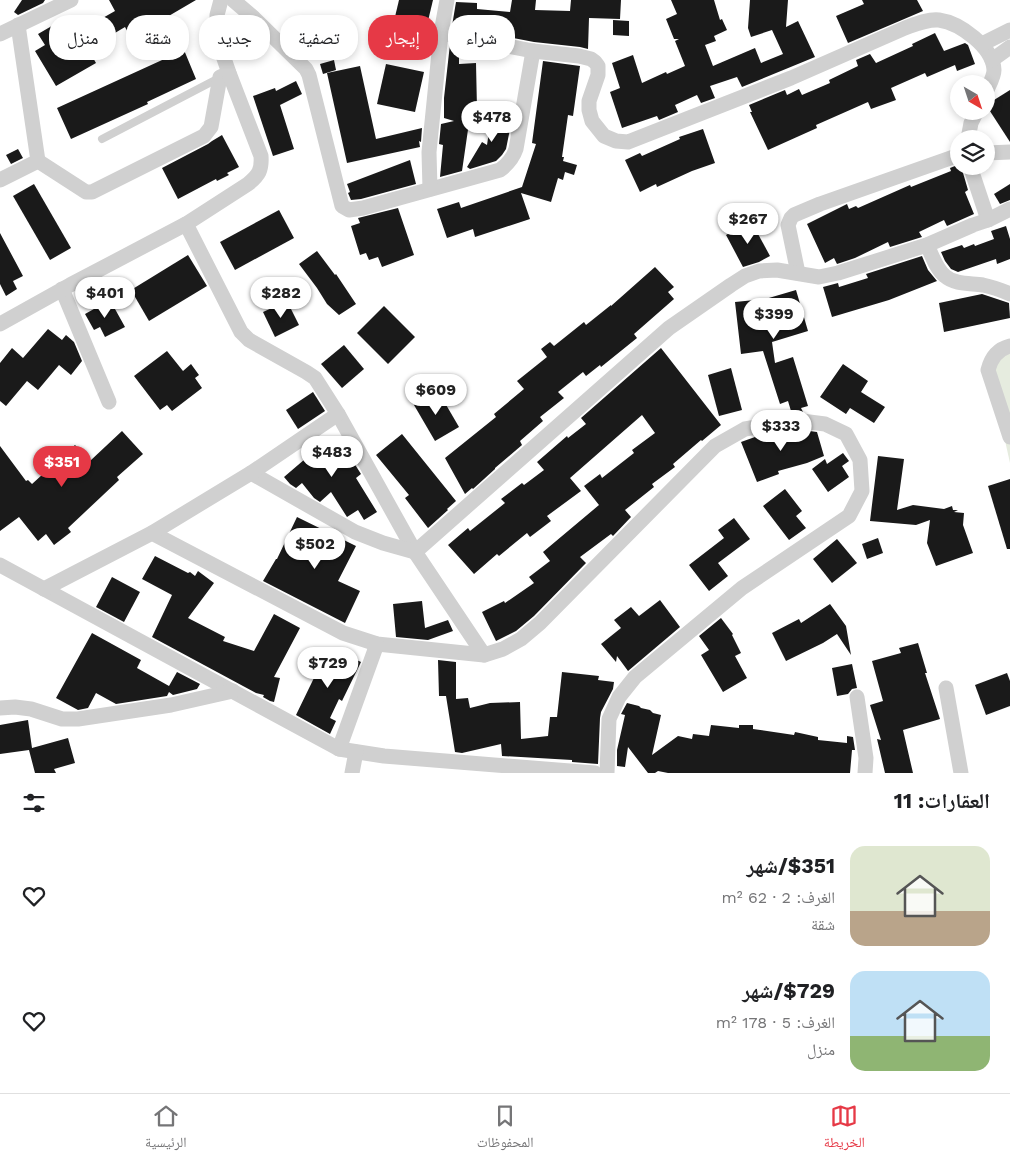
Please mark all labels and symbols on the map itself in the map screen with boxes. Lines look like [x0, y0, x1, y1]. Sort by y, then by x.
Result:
north arrow [950, 75, 995, 120]
pin: $478 [462, 100, 522, 143]
pin: $267 [718, 202, 778, 245]
pin: $401 [75, 276, 135, 319]
pin: $282 [251, 276, 311, 319]
pin: $399 [744, 298, 804, 340]
pin: $609 [406, 374, 466, 416]
pin: $333 [751, 410, 811, 452]
pin: $483 [302, 436, 362, 478]
pin: $351 [32, 446, 92, 488]
pin: $502 [285, 528, 345, 570]
pin: $729 [298, 646, 358, 689]

